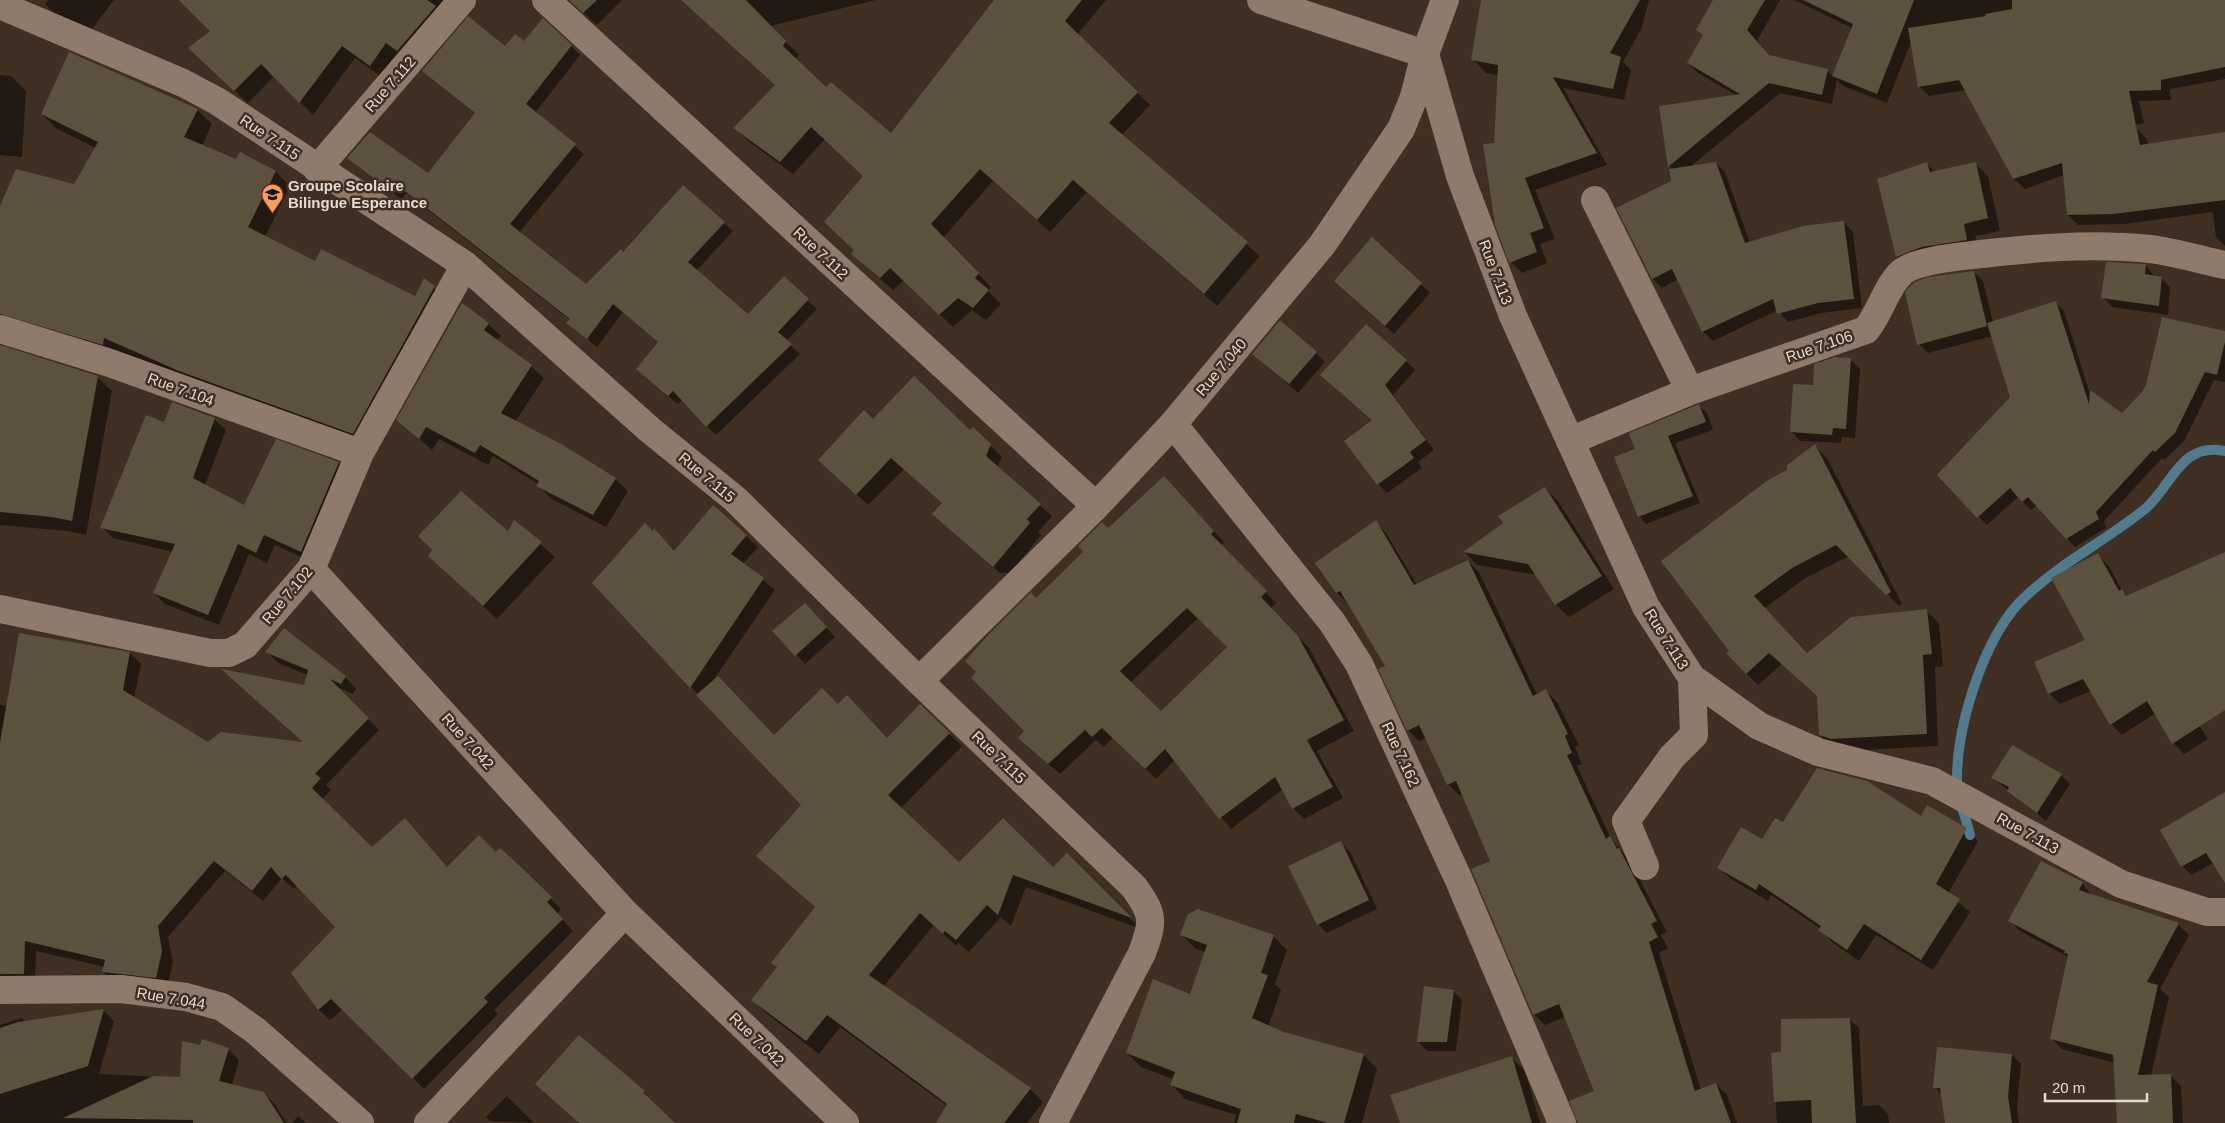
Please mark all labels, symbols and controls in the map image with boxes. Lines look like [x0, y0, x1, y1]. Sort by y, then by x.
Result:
street label: Rue 7.112 [361, 53, 419, 115]
street label: Rue 7.115 [237, 111, 303, 163]
place label: Groupe Scolaire Bilingue Esperance [288, 177, 427, 211]
school or university icon: Groupe Scolaire Bilingue Esperance [260, 182, 284, 213]
street label: Rue 7.112 [790, 224, 852, 282]
street label: Rue 7.113 [1476, 237, 1516, 307]
street label: Rue 7.106 [1784, 327, 1854, 365]
street label: Rue 7.040 [1192, 335, 1250, 399]
street label: Rue 7.104 [146, 369, 216, 409]
street label: Rue 7.115 [675, 449, 739, 505]
street label: Rue 7.102 [258, 563, 316, 627]
street label: Rue 7.113 [1642, 606, 1692, 672]
street label: Rue 7.042 [439, 710, 497, 772]
street label: Rue 7.162 [1379, 719, 1423, 789]
street label: Rue 7.115 [969, 727, 1029, 787]
street label: Rue 7.113 [1994, 809, 2062, 857]
street label: Rue 7.044 [135, 984, 207, 1012]
street label: Rue 7.042 [726, 1009, 788, 1069]
scale bar [2045, 1070, 2148, 1102]
text: 20 m [2052, 1079, 2085, 1096]

